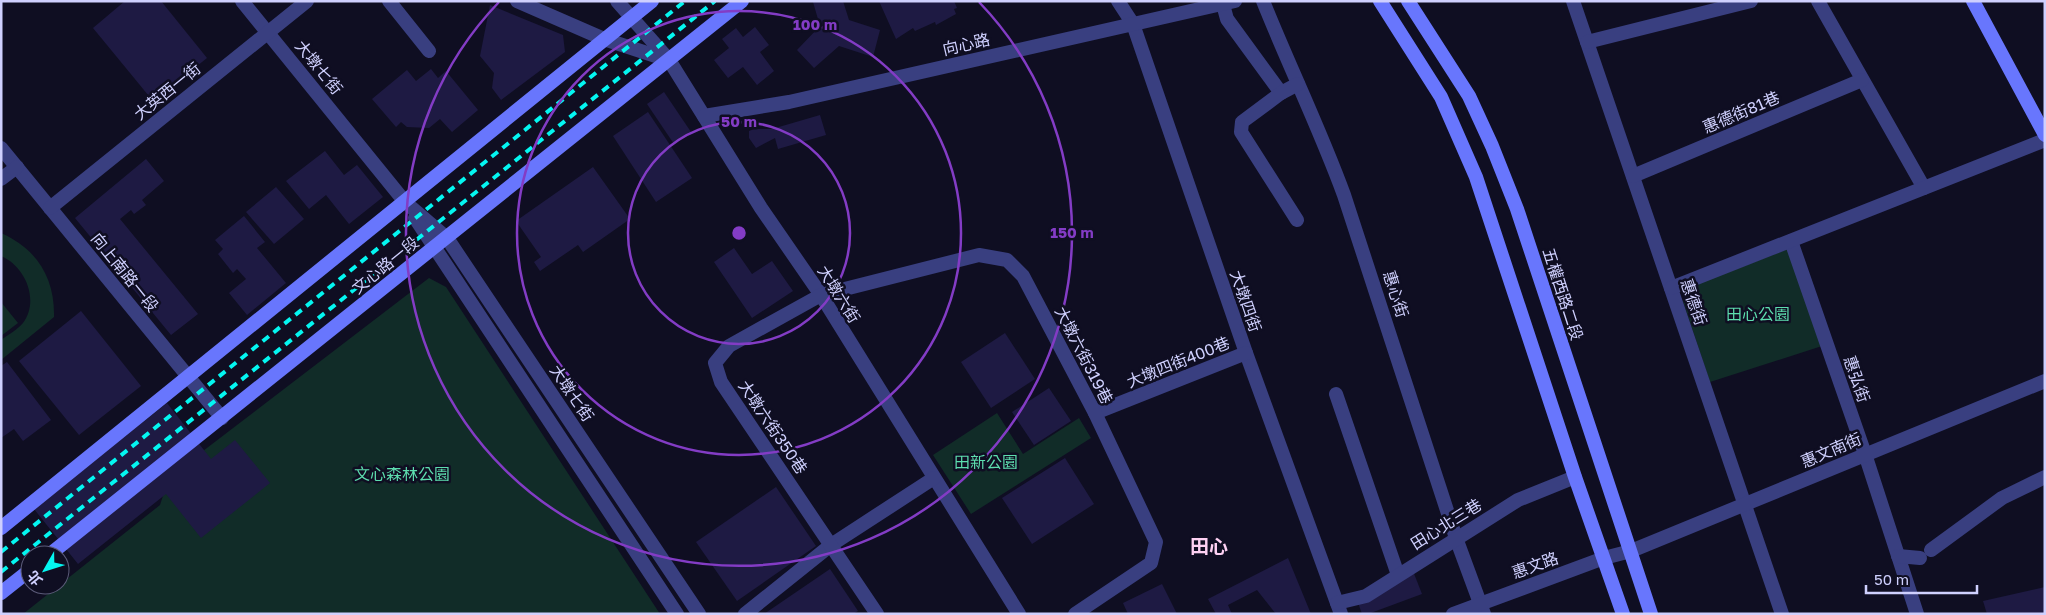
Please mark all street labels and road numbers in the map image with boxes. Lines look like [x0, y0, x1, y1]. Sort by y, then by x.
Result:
street label: 向心路 [940, 29, 992, 59]
street label: 大墩七街 [291, 36, 347, 98]
street label: 大英西一街 [130, 58, 204, 124]
street label: 惠德街81巷 [1700, 87, 1782, 137]
street label: 向上南路一段 [87, 228, 163, 316]
street label: 文心路一段 [348, 232, 422, 298]
street label: 五權西路二段 [1539, 245, 1587, 343]
street label: 大墩六街 [814, 262, 864, 326]
street label: 大墩四街 [1226, 267, 1266, 335]
street label: 惠心街 [1379, 268, 1413, 320]
street label: 惠德街 [1677, 276, 1711, 328]
street label: 大墩六街319巷 [1051, 303, 1117, 407]
street label: 大墩四街400巷 [1123, 332, 1233, 392]
street label: 惠弘街 [1840, 353, 1874, 405]
street label: 大墩七街 [546, 361, 598, 425]
street label: 大墩六街350巷 [734, 376, 812, 478]
street label: 惠文南街 [1798, 428, 1864, 472]
street label: 田心北三巷 [1407, 494, 1485, 554]
street label: 惠文路 [1509, 547, 1561, 583]

